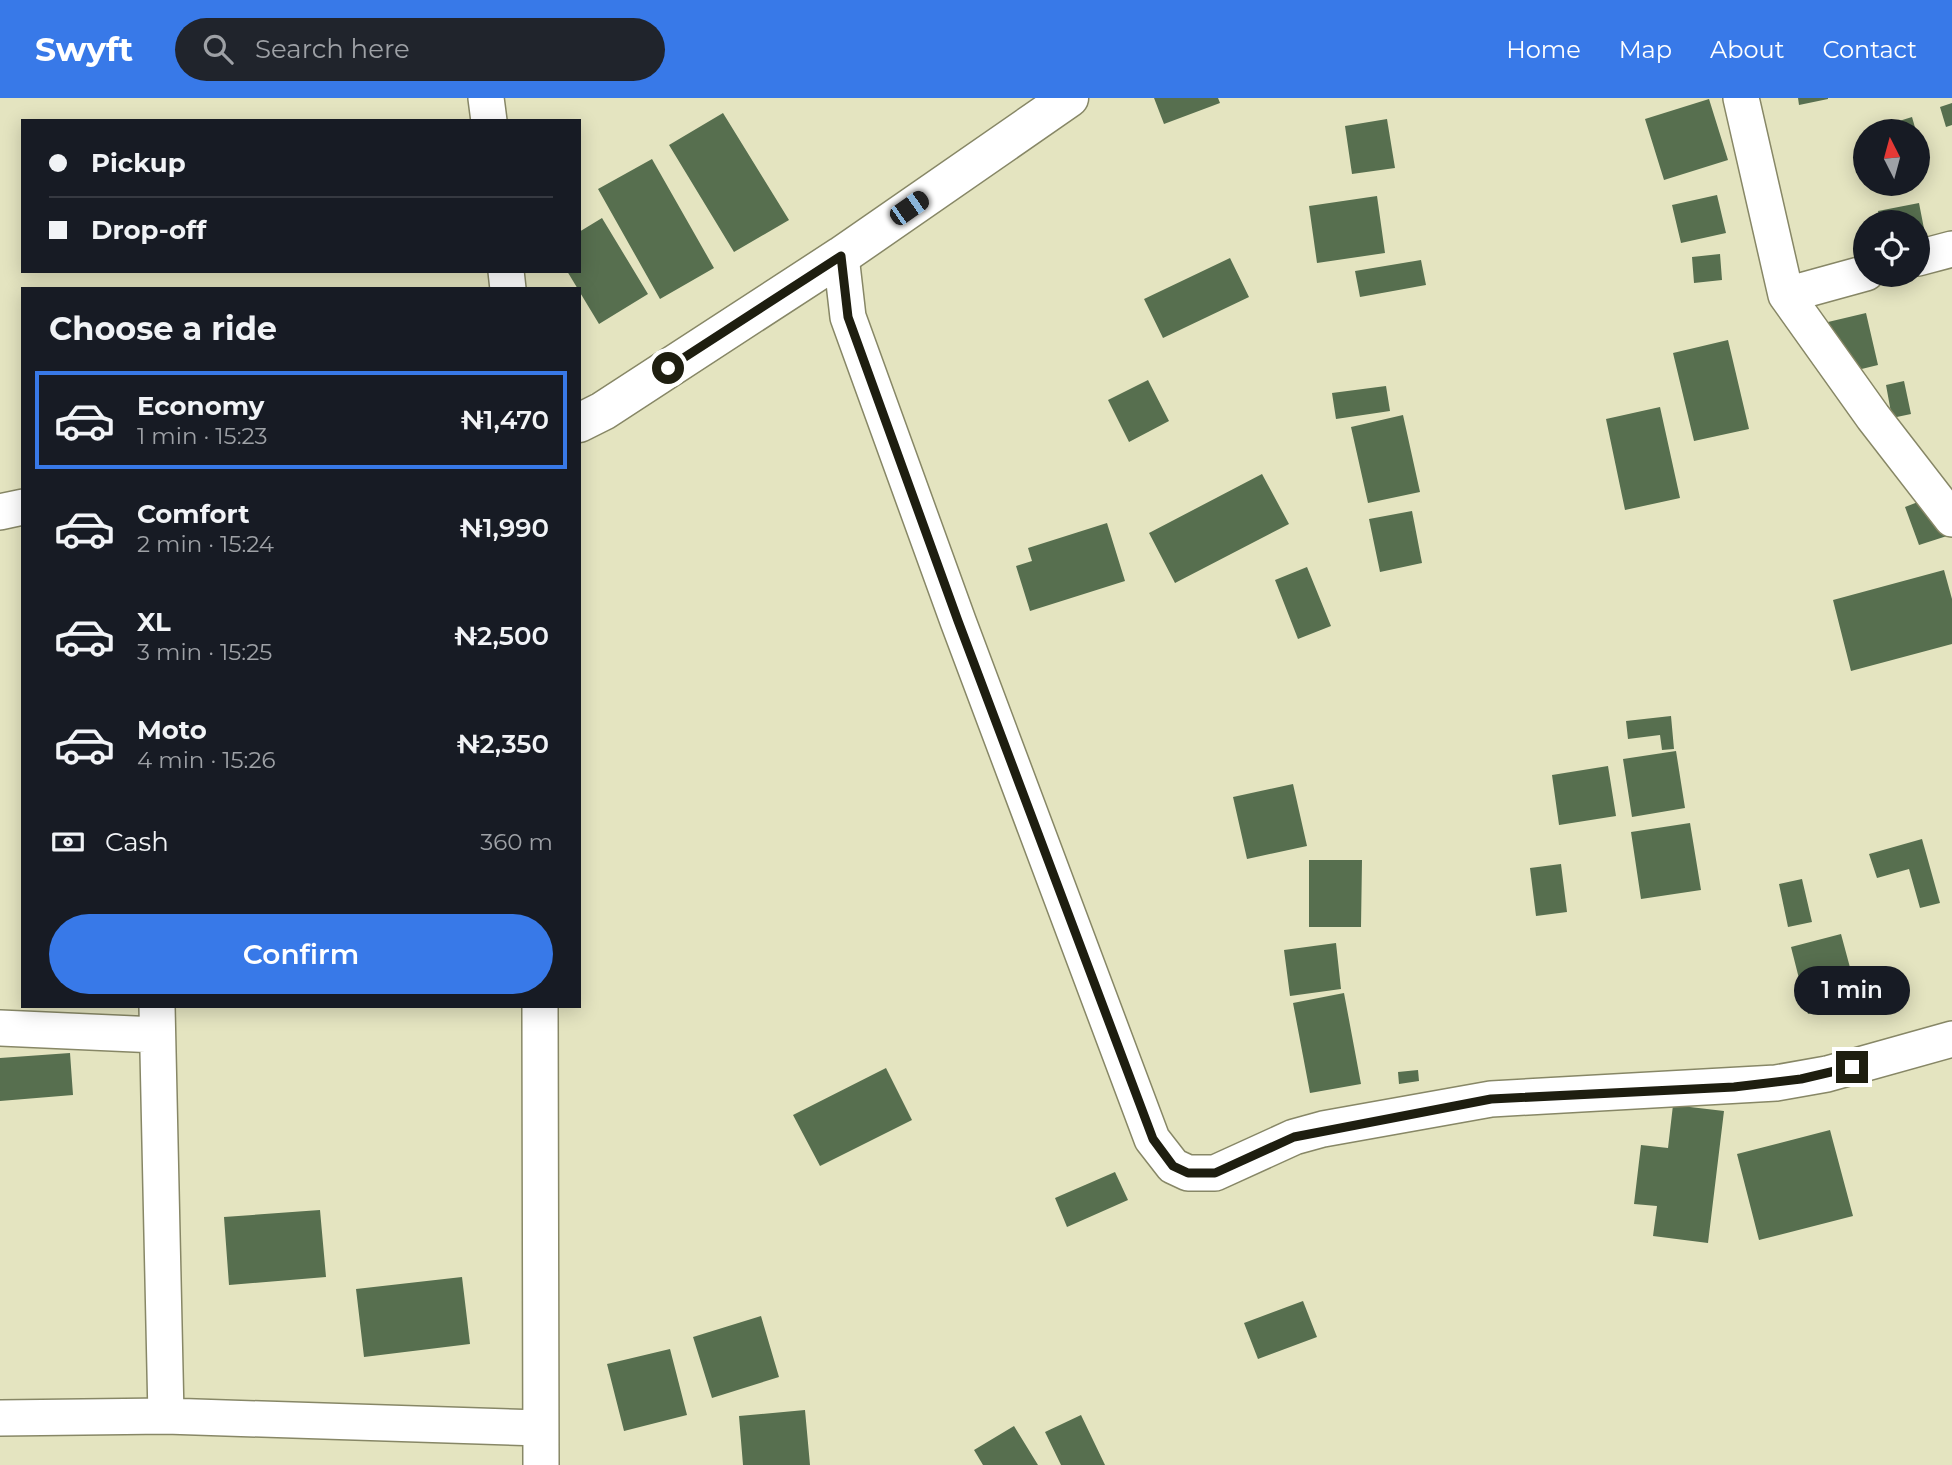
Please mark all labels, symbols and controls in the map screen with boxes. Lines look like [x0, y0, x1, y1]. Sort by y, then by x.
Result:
search box [175, 18, 665, 81]
text: Swyft [35, 29, 133, 69]
icon: search [199, 30, 237, 68]
text: Search here [255, 33, 410, 65]
text: Home [1506, 35, 1581, 64]
text: Map [1619, 35, 1672, 64]
text: About [1710, 35, 1784, 64]
text: Contact [1822, 35, 1917, 64]
north arrow [1853, 119, 1930, 196]
map controls [1853, 119, 1930, 287]
text: Pickup [91, 147, 186, 179]
car [886, 187, 933, 229]
button: locate [1853, 210, 1930, 287]
text: Drop-off [91, 214, 206, 246]
text: Choose a ride [49, 309, 277, 348]
route start [652, 352, 684, 384]
icon: car [53, 389, 116, 452]
text: Economy [137, 390, 264, 422]
text: ₦1,470 [460, 404, 549, 436]
text: 1 min · 15:23 [137, 422, 268, 450]
icon: car [53, 497, 116, 560]
text: Comfort [137, 498, 249, 530]
text: ₦1,990 [459, 512, 549, 544]
text: 2 min · 15:24 [137, 530, 274, 558]
icon: car [53, 605, 116, 668]
text: XL [137, 606, 171, 638]
text: ₦2,500 [454, 620, 549, 652]
text: 3 min · 15:25 [137, 638, 272, 666]
icon: car [53, 713, 116, 776]
text: Moto [137, 714, 207, 746]
text: ₦2,350 [456, 728, 549, 760]
text: 4 min · 15:26 [137, 746, 275, 774]
icon: cash [49, 823, 87, 861]
text: Cash [105, 826, 169, 858]
text: 360 m [480, 828, 553, 856]
button: Confirm [49, 914, 553, 994]
callout: 1 min [1794, 965, 1910, 1014]
text: 1 min [1821, 976, 1883, 1004]
route end [1836, 1051, 1868, 1083]

